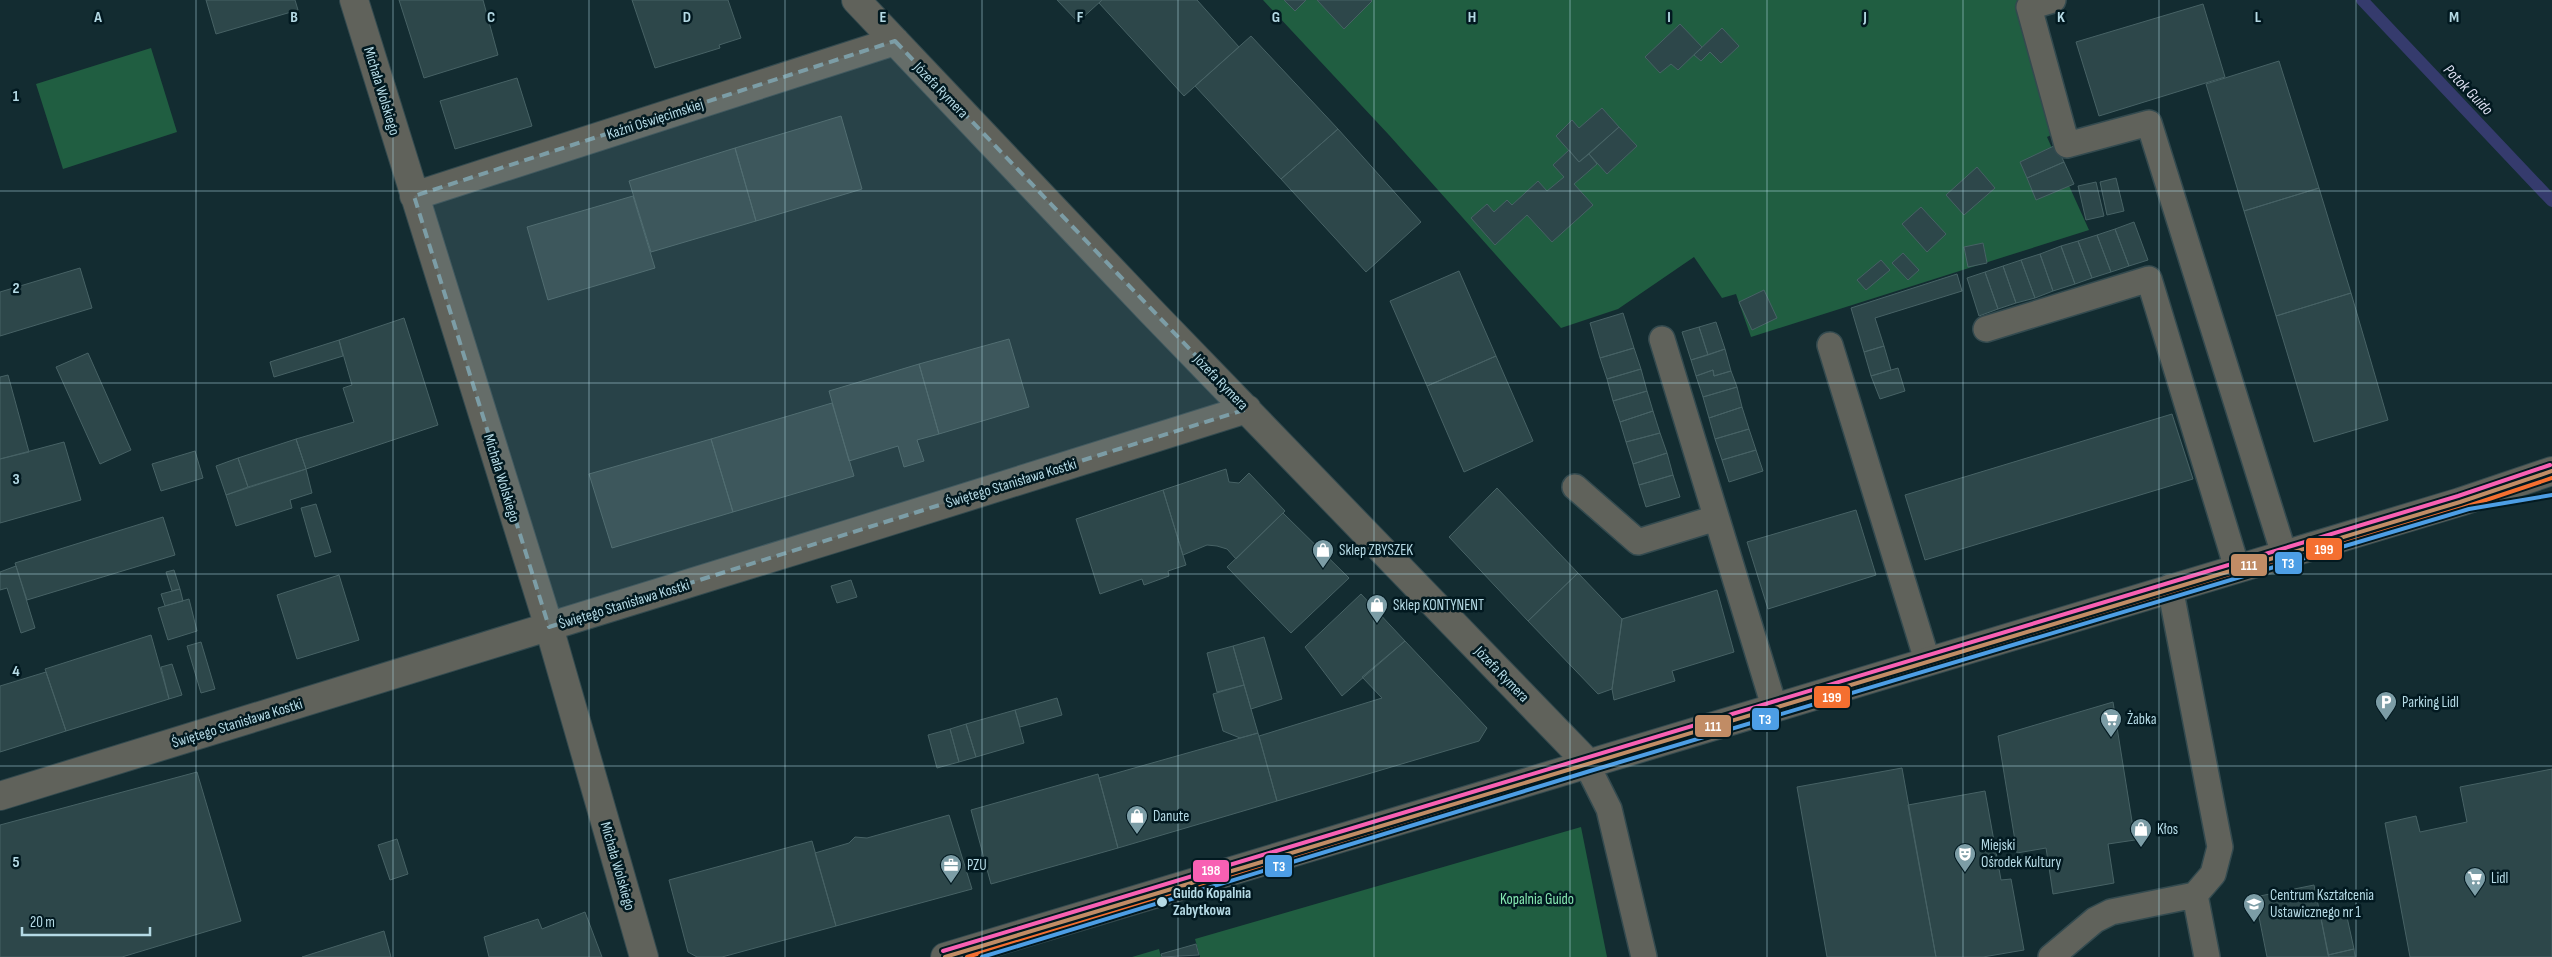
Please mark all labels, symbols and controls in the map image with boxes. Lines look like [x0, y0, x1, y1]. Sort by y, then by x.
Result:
text: A [93, 8, 102, 27]
text: B [290, 8, 298, 27]
text: C [487, 8, 495, 27]
text: D [683, 8, 691, 27]
text: E [880, 8, 887, 27]
text: F [1077, 8, 1084, 27]
text: G [1272, 8, 1280, 27]
text: H [1468, 8, 1476, 27]
text: I [1667, 8, 1671, 27]
text: J [1862, 8, 1867, 27]
text: K [2057, 8, 2065, 27]
text: L [2255, 8, 2262, 27]
text: M [2449, 8, 2459, 27]
street label: Michała Wolskiego [359, 45, 404, 138]
street label: Józefa Rymera [909, 58, 972, 123]
water label: Potok Guido [2439, 61, 2497, 120]
text: 1 [13, 87, 20, 106]
street label: Kaźni Oświęcimskiej [604, 95, 706, 144]
text: 2 [12, 279, 20, 298]
street label: Józefa Rymera [1189, 350, 1252, 415]
street label: Michała Wolskiego [479, 432, 524, 525]
street label: Świętego Stanisława Kostki [943, 454, 1079, 512]
text: 3 [12, 470, 20, 489]
line badge: 199 [2305, 537, 2343, 561]
shop icon: Sklep ZBYSZEK [1311, 538, 1335, 569]
place label: Sklep ZBYSZEK [1339, 541, 1413, 560]
text: 199 [2315, 541, 2334, 558]
line badge: T3 [2274, 551, 2303, 575]
line badge: 111 [2230, 553, 2268, 577]
text: T3 [2282, 555, 2294, 572]
text: 111 [2241, 557, 2258, 574]
street label: Świętego Stanisława Kostki [556, 575, 692, 633]
shop icon: Sklep KONTYNENT [1365, 593, 1389, 624]
place label: Sklep KONTYNENT [1393, 596, 1484, 615]
street label: Józefa Rymera [1470, 642, 1533, 707]
text: 4 [12, 662, 20, 681]
line badge: 199 [1813, 685, 1851, 709]
text: 199 [1823, 689, 1842, 706]
parking icon: Parking Lidl [2374, 690, 2398, 721]
place label: Parking Lidl [2402, 693, 2459, 712]
street label: Świętego Stanisława Kostki [169, 694, 305, 752]
line badge: T3 [1751, 707, 1780, 731]
supermarket icon: Żabka [2099, 707, 2123, 738]
place label: Żabka [2127, 710, 2157, 729]
text: T3 [1759, 711, 1771, 728]
line badge: 111 [1694, 714, 1732, 738]
text: 111 [1705, 718, 1722, 735]
shop icon: Danute [1125, 804, 1149, 835]
place label: Danute [1153, 807, 1189, 826]
shop icon: Kłos [2129, 817, 2153, 848]
street label: Michała Wolskiego [596, 820, 639, 913]
place label: Kłos [2157, 820, 2178, 839]
place label: Miejski Ośrodek Kultury [1981, 836, 2061, 872]
theatre icon: Miejski Ośrodek Kultury [1953, 842, 1977, 873]
text: 5 [12, 853, 20, 872]
office icon: PZU [939, 853, 963, 884]
line badge: T3 [1264, 854, 1293, 878]
place label: PZU [967, 856, 987, 875]
text: T3 [1273, 858, 1285, 875]
line badge: 198 [1192, 859, 1230, 883]
text: 198 [1202, 862, 1221, 879]
supermarket icon: Lidl [2463, 866, 2487, 897]
place label: Lidl [2491, 869, 2508, 888]
place label: Guido Kopalnia Zabytkowa [1173, 884, 1251, 920]
place label: Centrum Kształcenia Ustawicznego nr 1 [2270, 886, 2374, 922]
park label: Kopalnia Guido [1500, 890, 1574, 909]
school or university icon: Centrum Kształcenia Ustawicznego nr 1 [2242, 892, 2266, 923]
marker: Guido Kopalnia Zabytkowa [1155, 895, 1169, 909]
scale bar [22, 904, 150, 936]
text: 20 m [30, 913, 55, 932]

